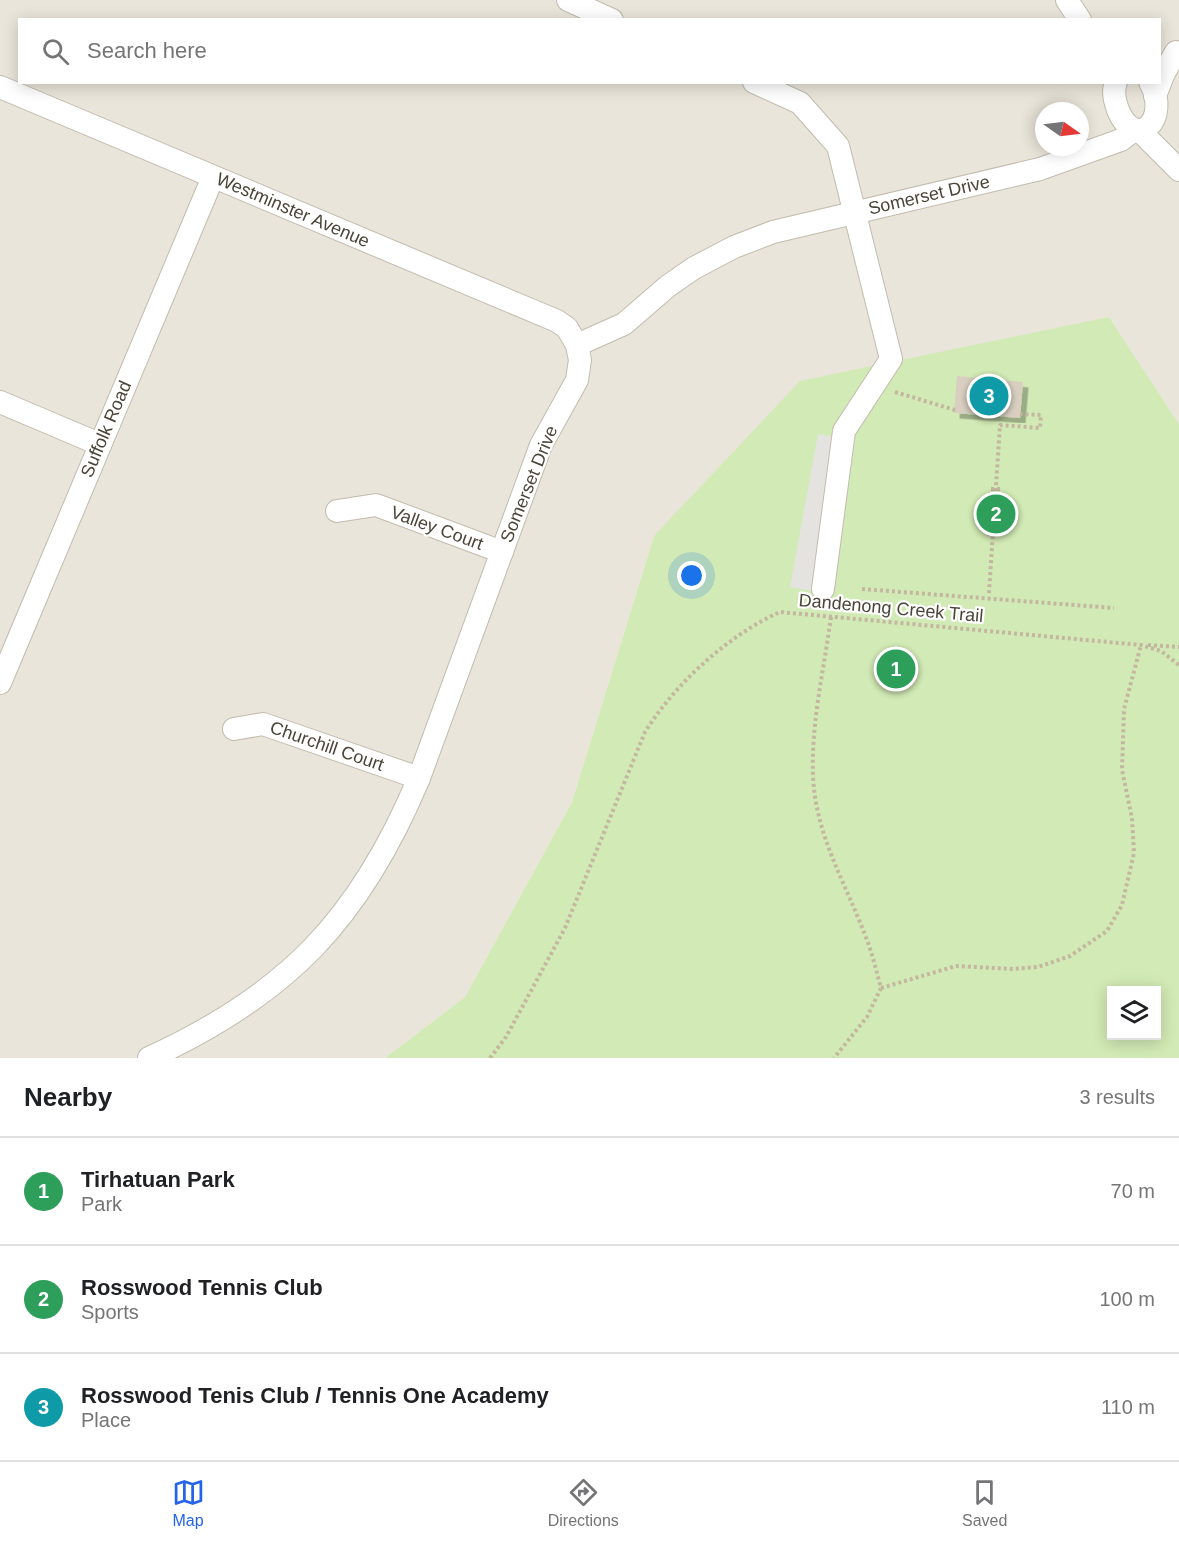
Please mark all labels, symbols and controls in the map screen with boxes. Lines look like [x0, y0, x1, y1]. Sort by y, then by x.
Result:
search box [18, 18, 1161, 84]
icon: search [39, 35, 72, 68]
text: Search here [87, 38, 207, 63]
north arrow [1035, 102, 1089, 156]
street label: Westminster Avenue [213, 169, 373, 251]
street label: Somerset Drive [866, 171, 992, 219]
pin: 3 [970, 374, 1008, 418]
street label: Suffolk Road [77, 378, 135, 480]
street label: Somerset Drive [496, 423, 562, 545]
pin: 2 [976, 492, 1016, 536]
street label: Valley Court [388, 502, 486, 554]
your location [677, 561, 706, 590]
street label: Dandenong Creek Trail [798, 590, 984, 626]
pin: 1 [876, 646, 916, 692]
street label: Churchill Court [267, 717, 387, 775]
map controls [1107, 986, 1161, 1040]
button: layers [1107, 986, 1161, 1040]
text: Nearby [24, 1082, 112, 1112]
text: 3 results [1079, 1086, 1155, 1108]
text: Tirhatuan Park [81, 1167, 235, 1192]
text: 1 [38, 1180, 49, 1202]
text: 70 m [1111, 1180, 1155, 1202]
text: Park [81, 1193, 122, 1215]
text: Rosswood Tennis Club [81, 1275, 323, 1300]
text: 2 [38, 1288, 49, 1310]
text: 100 m [1099, 1288, 1155, 1310]
text: Sports [81, 1301, 139, 1323]
text: Rosswood Tenis Club / Tennis One Academy [81, 1383, 549, 1408]
text: 3 [38, 1396, 49, 1418]
text: 110 m [1101, 1396, 1155, 1418]
text: Place [81, 1409, 131, 1431]
tab: Map [172, 1476, 205, 1530]
tab: Directions [548, 1476, 619, 1530]
tab: Saved [962, 1476, 1007, 1530]

